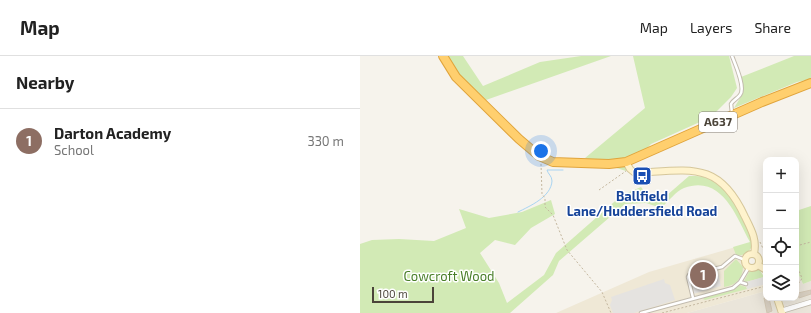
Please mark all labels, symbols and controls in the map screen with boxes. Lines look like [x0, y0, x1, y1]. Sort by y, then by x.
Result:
text: Map [20, 16, 60, 39]
text: Map [640, 19, 668, 36]
text: Layers [690, 19, 732, 36]
text: Share [754, 19, 791, 36]
text: Nearby [16, 72, 74, 92]
road number: A637 [699, 112, 737, 132]
text: Darton Academy [54, 124, 171, 142]
text: 1 [26, 133, 32, 149]
text: 330 m [307, 133, 344, 149]
your location [531, 141, 551, 161]
text: School [54, 142, 94, 158]
map controls [763, 157, 799, 301]
button: + [763, 157, 799, 193]
bus stop icon: Ballfield Lane/Huddersfield Road [631, 165, 653, 187]
place label: Ballfield Lane/Huddersfield Road [567, 188, 717, 219]
button: − [763, 193, 799, 229]
button: locate [763, 229, 799, 265]
pin: 1 [690, 260, 716, 290]
button: layers [763, 265, 799, 301]
park label: Cowcroft Wood [403, 268, 495, 284]
scale bar [372, 285, 434, 304]
text: 100 m [378, 287, 408, 300]

